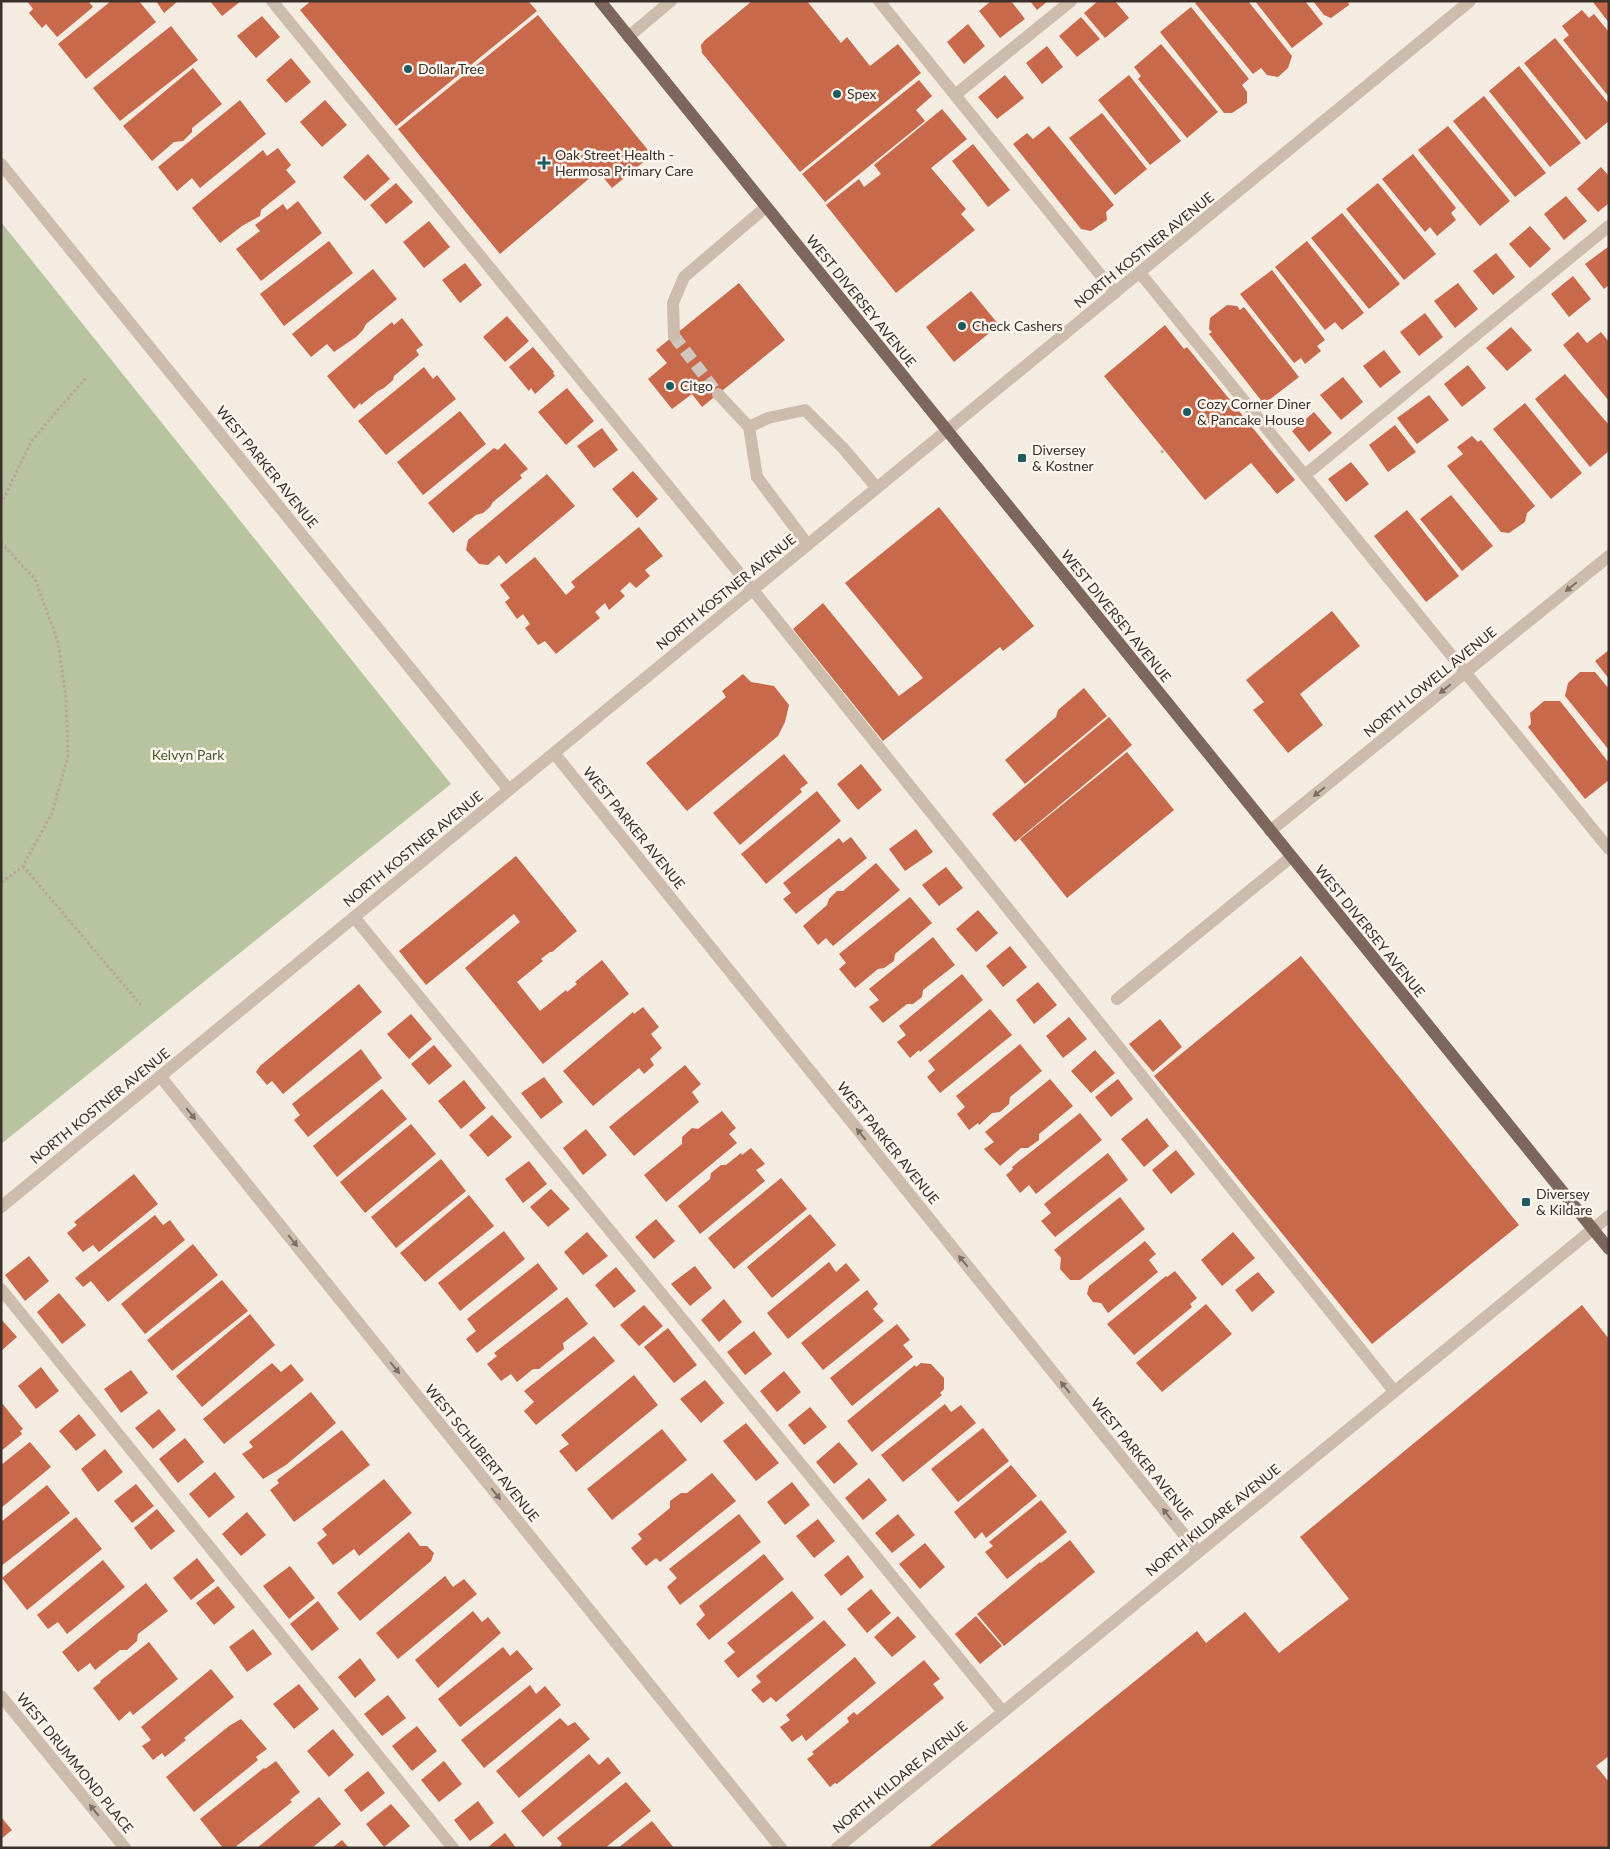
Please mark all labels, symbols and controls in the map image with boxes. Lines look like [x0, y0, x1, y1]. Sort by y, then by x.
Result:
place label: Dollar Tree [418, 60, 484, 77]
marker: Dollar Tree [402, 63, 414, 75]
place label: Spex [847, 85, 877, 102]
marker: Spex [831, 88, 843, 100]
place label: Oak Street Health - Hermosa Primary Care [555, 146, 693, 179]
marker: Oak Street Health - Hermosa Primary Care [537, 156, 551, 170]
street label: NORTH KOSTNER AVENUE [1070, 188, 1217, 311]
street label: WEST DIVERSEY AVENUE [803, 231, 920, 370]
place label: Check Cashers [972, 317, 1063, 334]
marker: Check Cashers [956, 320, 968, 332]
place label: Citgo [680, 377, 713, 394]
marker: Citgo [664, 380, 676, 392]
place label: Cozy Corner Diner & Pancake House [1197, 395, 1311, 428]
street label: WEST PARKER AVENUE [213, 402, 322, 531]
marker: Cozy Corner Diner & Pancake House [1181, 406, 1193, 418]
place label: Diversey & Kostner [1032, 441, 1094, 474]
marker: Diversey & Kostner [1016, 452, 1028, 464]
street label: NORTH KOSTNER AVENUE [652, 530, 799, 653]
street label: WEST DIVERSEY AVENUE [1058, 546, 1175, 685]
one-way arrow [1565, 581, 1578, 592]
street label: NORTH LOWELL AVENUE [1360, 623, 1499, 740]
one-way arrow [1439, 684, 1452, 695]
park label: Kelvyn Park [152, 746, 225, 763]
street label: WEST PARKER AVENUE [580, 763, 689, 892]
one-way arrow [1313, 786, 1326, 797]
street label: NORTH KOSTNER AVENUE [339, 787, 486, 910]
street label: WEST DIVERSEY AVENUE [1312, 861, 1429, 1000]
street label: NORTH KOSTNER AVENUE [26, 1044, 173, 1167]
street label: WEST PARKER AVENUE [834, 1078, 943, 1207]
one-way arrow [185, 1107, 196, 1120]
one-way arrow [856, 1128, 867, 1141]
place label: Diversey & Kildare [1536, 1185, 1593, 1218]
marker: Diversey & Kildare [1520, 1196, 1532, 1208]
one-way arrow [287, 1234, 298, 1247]
one-way arrow [958, 1255, 969, 1268]
one-way arrow [389, 1361, 400, 1374]
street label: WEST SCHUBERT AVENUE [422, 1381, 543, 1525]
one-way arrow [1060, 1381, 1071, 1394]
street label: WEST PARKER AVENUE [1088, 1394, 1197, 1523]
street label: NORTH KILDARE AVENUE [1142, 1460, 1283, 1579]
one-way arrow [491, 1487, 502, 1500]
one-way arrow [1162, 1508, 1173, 1521]
street label: WEST DRUMMOND PLACE [14, 1689, 137, 1836]
street label: NORTH KILDARE AVENUE [829, 1717, 970, 1836]
one-way arrow [88, 1804, 99, 1817]

